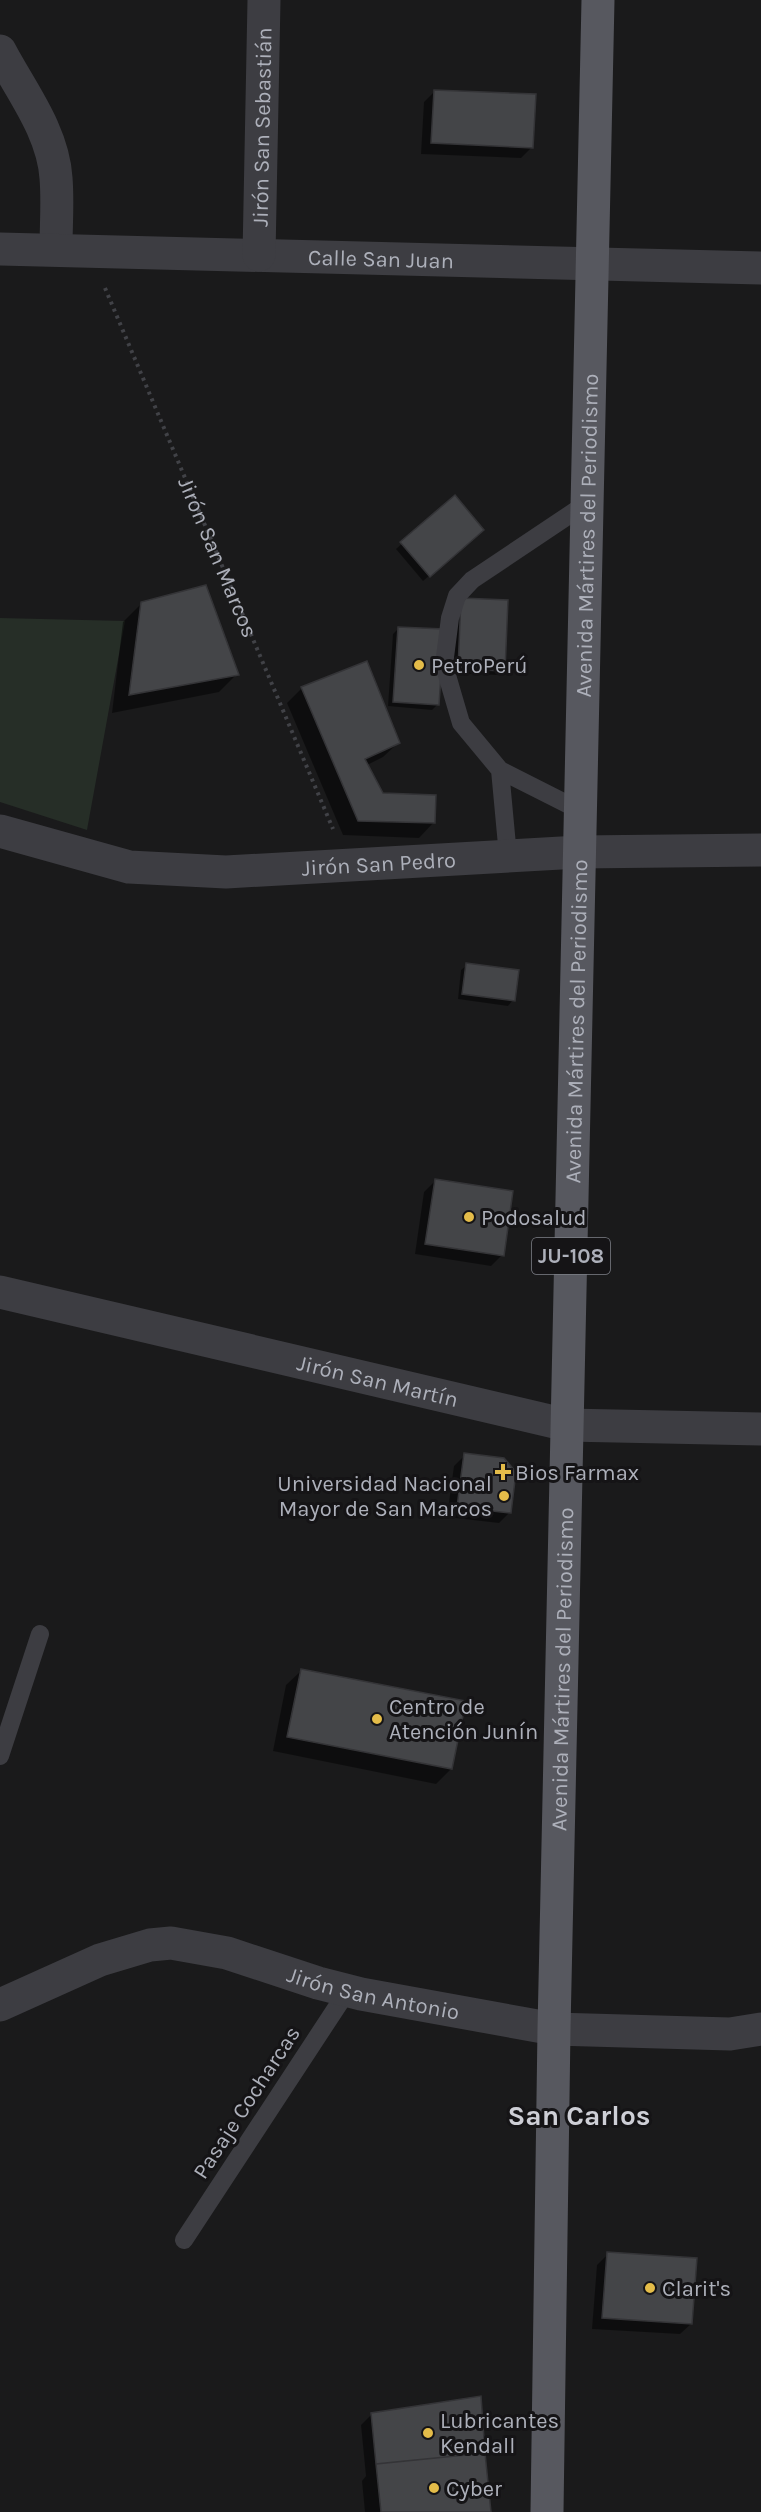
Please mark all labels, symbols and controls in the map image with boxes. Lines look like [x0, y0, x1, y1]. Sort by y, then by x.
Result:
street label: Jirón San Sebastián [248, 27, 277, 227]
street label: Calle San Juan [308, 245, 454, 274]
street label: Avenida Mártires del Periodismo [571, 373, 604, 698]
street label: Jirón San Marcos [172, 473, 263, 642]
place label: PetroPerú [431, 653, 527, 679]
marker: PetroPerú [412, 658, 426, 672]
street label: Jirón San Pedro [301, 847, 457, 882]
street label: Avenida Mártires del Periodismo [560, 859, 593, 1184]
place label: Podosalud [481, 1205, 586, 1231]
marker: Podosalud [462, 1210, 476, 1224]
road number: JU-108 [532, 1238, 610, 1274]
street label: Jirón San Martín [294, 1350, 461, 1413]
place label: Bios Farmax [515, 1460, 639, 1486]
marker: Bios Farmax [496, 1465, 510, 1479]
place label: Universidad Nacional Mayor de San Marcos [277, 1471, 492, 1522]
marker: Universidad Nacional Mayor de San Marcos [497, 1489, 511, 1503]
street label: Avenida Mártires del Periodismo [546, 1507, 579, 1831]
place label: Centro de Atención Junín [389, 1694, 538, 1745]
marker: Centro de Atención Junín [370, 1712, 384, 1726]
street label: Jirón San Antonio [284, 1962, 462, 2026]
street label: Pasaje Cocharcas [188, 2021, 306, 2184]
district label: San Carlos [507, 2099, 651, 2132]
place label: Clarit's [662, 2276, 731, 2302]
marker: Clarit's [643, 2281, 657, 2295]
place label: Lubricantes Kendall [440, 2408, 559, 2459]
marker: Lubricantes Kendall [421, 2426, 435, 2440]
place label: Cyber [446, 2476, 502, 2502]
marker: Cyber [427, 2481, 441, 2495]

